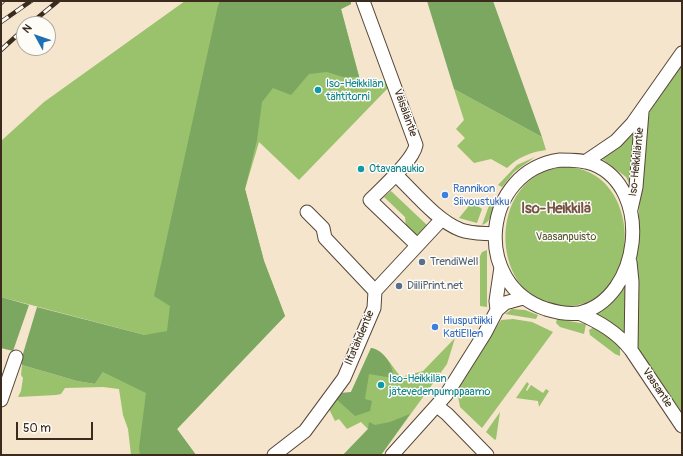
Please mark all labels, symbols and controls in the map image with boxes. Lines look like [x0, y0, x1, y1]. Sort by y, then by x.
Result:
north arrow [16, 16, 56, 56]
text: N [20, 22, 35, 36]
place label: Iso-Heikkilän tähtitorni [326, 77, 384, 103]
marker: Iso-Heikkilän tähtitorni [313, 85, 323, 95]
street label: Väisäläntie [390, 87, 420, 139]
street label: Iso-Heikkiläntie [627, 127, 647, 197]
place label: Otavanaukio [369, 162, 424, 176]
marker: Otavanaukio [356, 164, 366, 174]
place label: Rannikon Siivoustukku [453, 182, 510, 208]
marker: Rannikon Siivoustukku [440, 190, 450, 200]
district label: Iso-Heikkilä [521, 200, 591, 218]
park label: Vaasanpuisto [536, 230, 596, 244]
place label: TrendiWell [430, 255, 478, 269]
marker: TrendiWell [417, 257, 427, 267]
place label: DiiliPrint.net [407, 279, 463, 293]
marker: DiiliPrint.net [394, 281, 404, 291]
street label: Iltatähdentie [343, 309, 377, 367]
place label: Hiusputiikki KatiEllen [443, 314, 493, 340]
marker: Hiusputiikki KatiEllen [430, 322, 440, 332]
street label: Vaasantie [639, 366, 675, 410]
place label: Iso-Heikkilän jätevedenpumppaamo [389, 372, 490, 398]
marker: Iso-Heikkilän jätevedenpumppaamo [376, 380, 386, 390]
scale bar [18, 414, 95, 440]
text: 50 m [23, 421, 51, 436]

